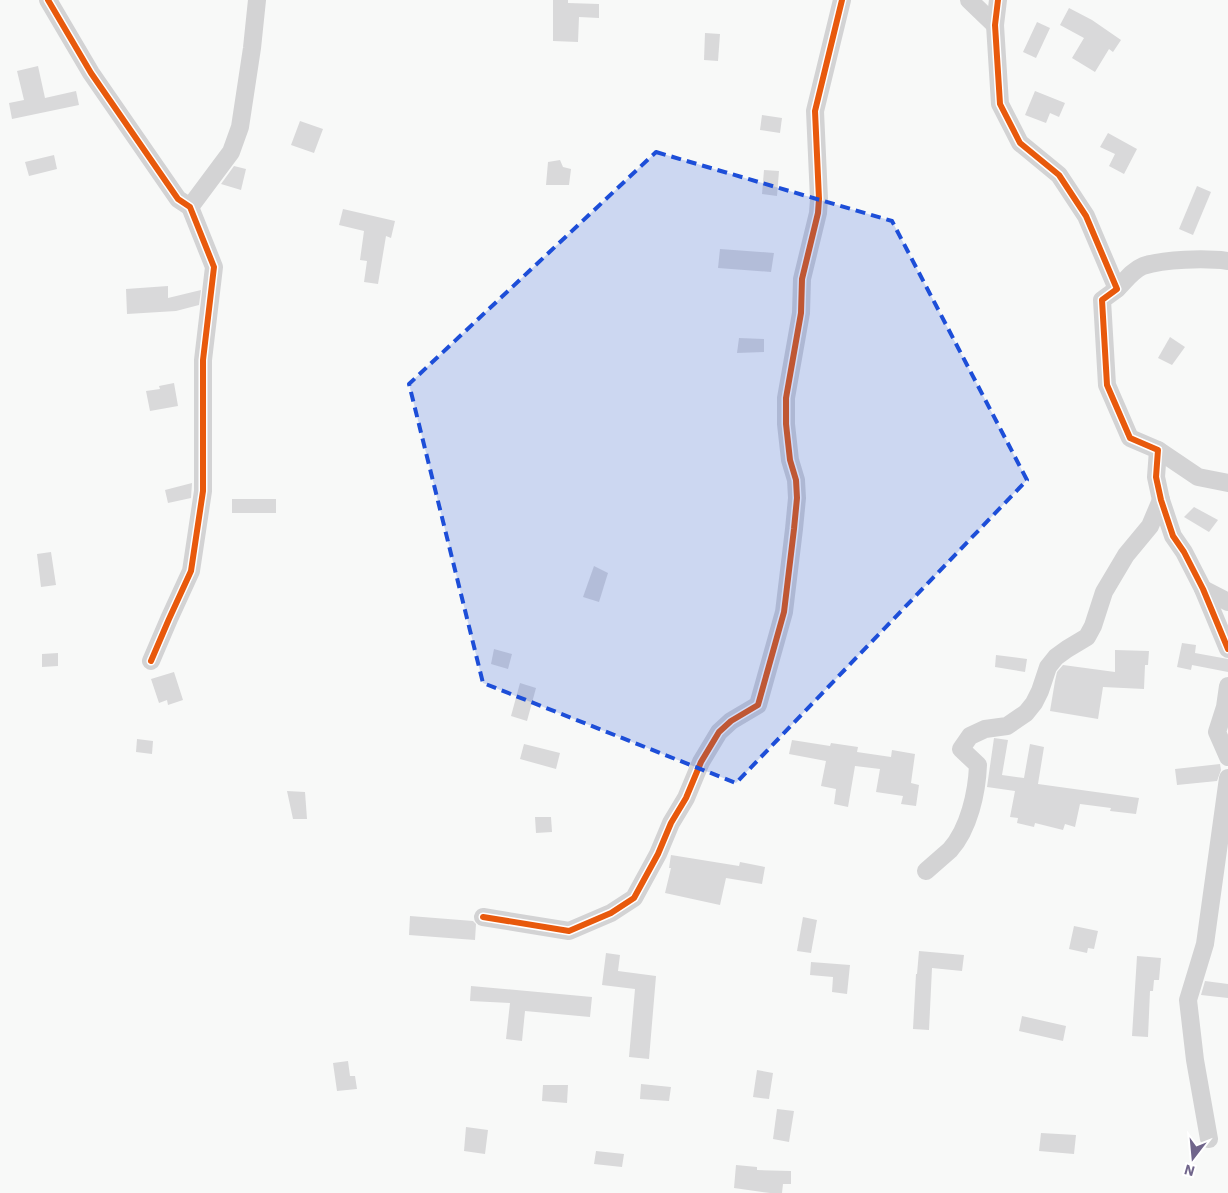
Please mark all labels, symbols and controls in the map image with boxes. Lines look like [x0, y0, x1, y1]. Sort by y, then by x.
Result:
north arrow [1168, 1133, 1218, 1183]
text: N [1182, 1160, 1197, 1181]

